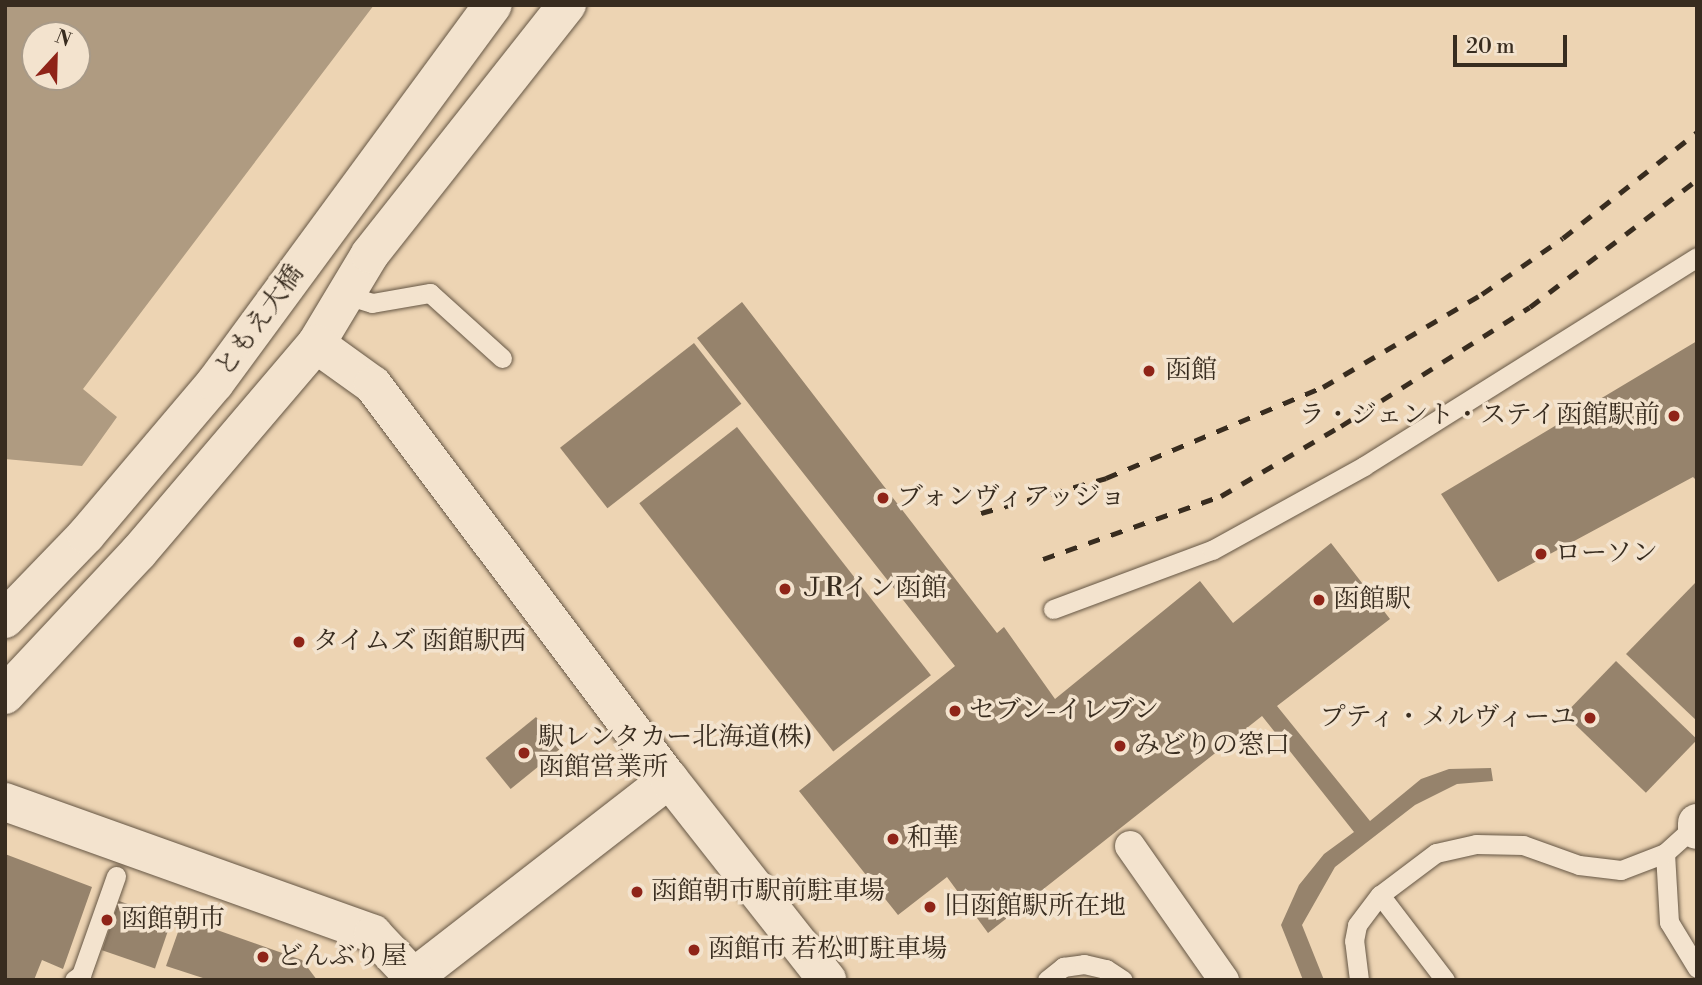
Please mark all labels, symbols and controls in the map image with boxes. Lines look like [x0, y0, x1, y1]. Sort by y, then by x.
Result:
north arrow [21, 21, 91, 91]
scale bar [1457, 21, 1571, 65]
text: N [52, 24, 75, 52]
text: 20 m [1466, 34, 1515, 60]
street label: ともえ大橋 [209, 259, 311, 383]
place label: 函館 [1165, 355, 1217, 387]
marker: 函館 [1139, 361, 1159, 381]
place label: ラ・ジェント・ステイ函館駅前 [1296, 400, 1660, 432]
marker: ラ・ジェント・ステイ函館駅前 [1666, 408, 1682, 424]
place label: ブォンヴィアッジョ [897, 482, 1131, 514]
marker: ブォンヴィアッジョ [875, 490, 891, 506]
place label: ローソン [1555, 538, 1659, 570]
marker: ローソン [1533, 546, 1549, 562]
place label: ＪRイン函館 [799, 573, 947, 605]
marker: ＪRイン函館 [777, 581, 793, 597]
place label: 函館駅 [1333, 584, 1411, 616]
marker: 函館駅 [1311, 592, 1327, 608]
place label: タイムズ 函館駅西 [313, 626, 526, 658]
marker: タイムズ 函館駅西 [291, 634, 307, 650]
place label: セブン-イレブン [969, 695, 1161, 727]
place label: プティ・メルヴィーユ [1316, 702, 1576, 734]
marker: セブン-イレブン [947, 703, 963, 719]
marker: プティ・メルヴィーユ [1582, 710, 1598, 726]
place label: 駅レンタカー北海道(株) 函館営業所 [538, 722, 814, 784]
place label: みどりの窓口 [1134, 730, 1290, 762]
marker: みどりの窓口 [1112, 738, 1128, 754]
marker: 駅レンタカー北海道(株) 函館営業所 [516, 745, 532, 761]
place label: 和華 [907, 823, 959, 855]
marker: 和華 [885, 831, 901, 847]
place label: 函館朝市駅前駐車場 [651, 876, 885, 908]
marker: 函館朝市駅前駐車場 [629, 884, 645, 900]
place label: 旧函館駅所在地 [944, 891, 1126, 923]
marker: 旧函館駅所在地 [922, 899, 938, 915]
place label: 函館朝市 [121, 904, 225, 936]
marker: 函館朝市 [99, 912, 115, 928]
place label: 函館市 若松町駐車場 [708, 934, 947, 966]
place label: どんぶり屋 [277, 941, 407, 973]
marker: 函館市 若松町駐車場 [686, 942, 702, 958]
marker: どんぶり屋 [255, 949, 271, 965]

